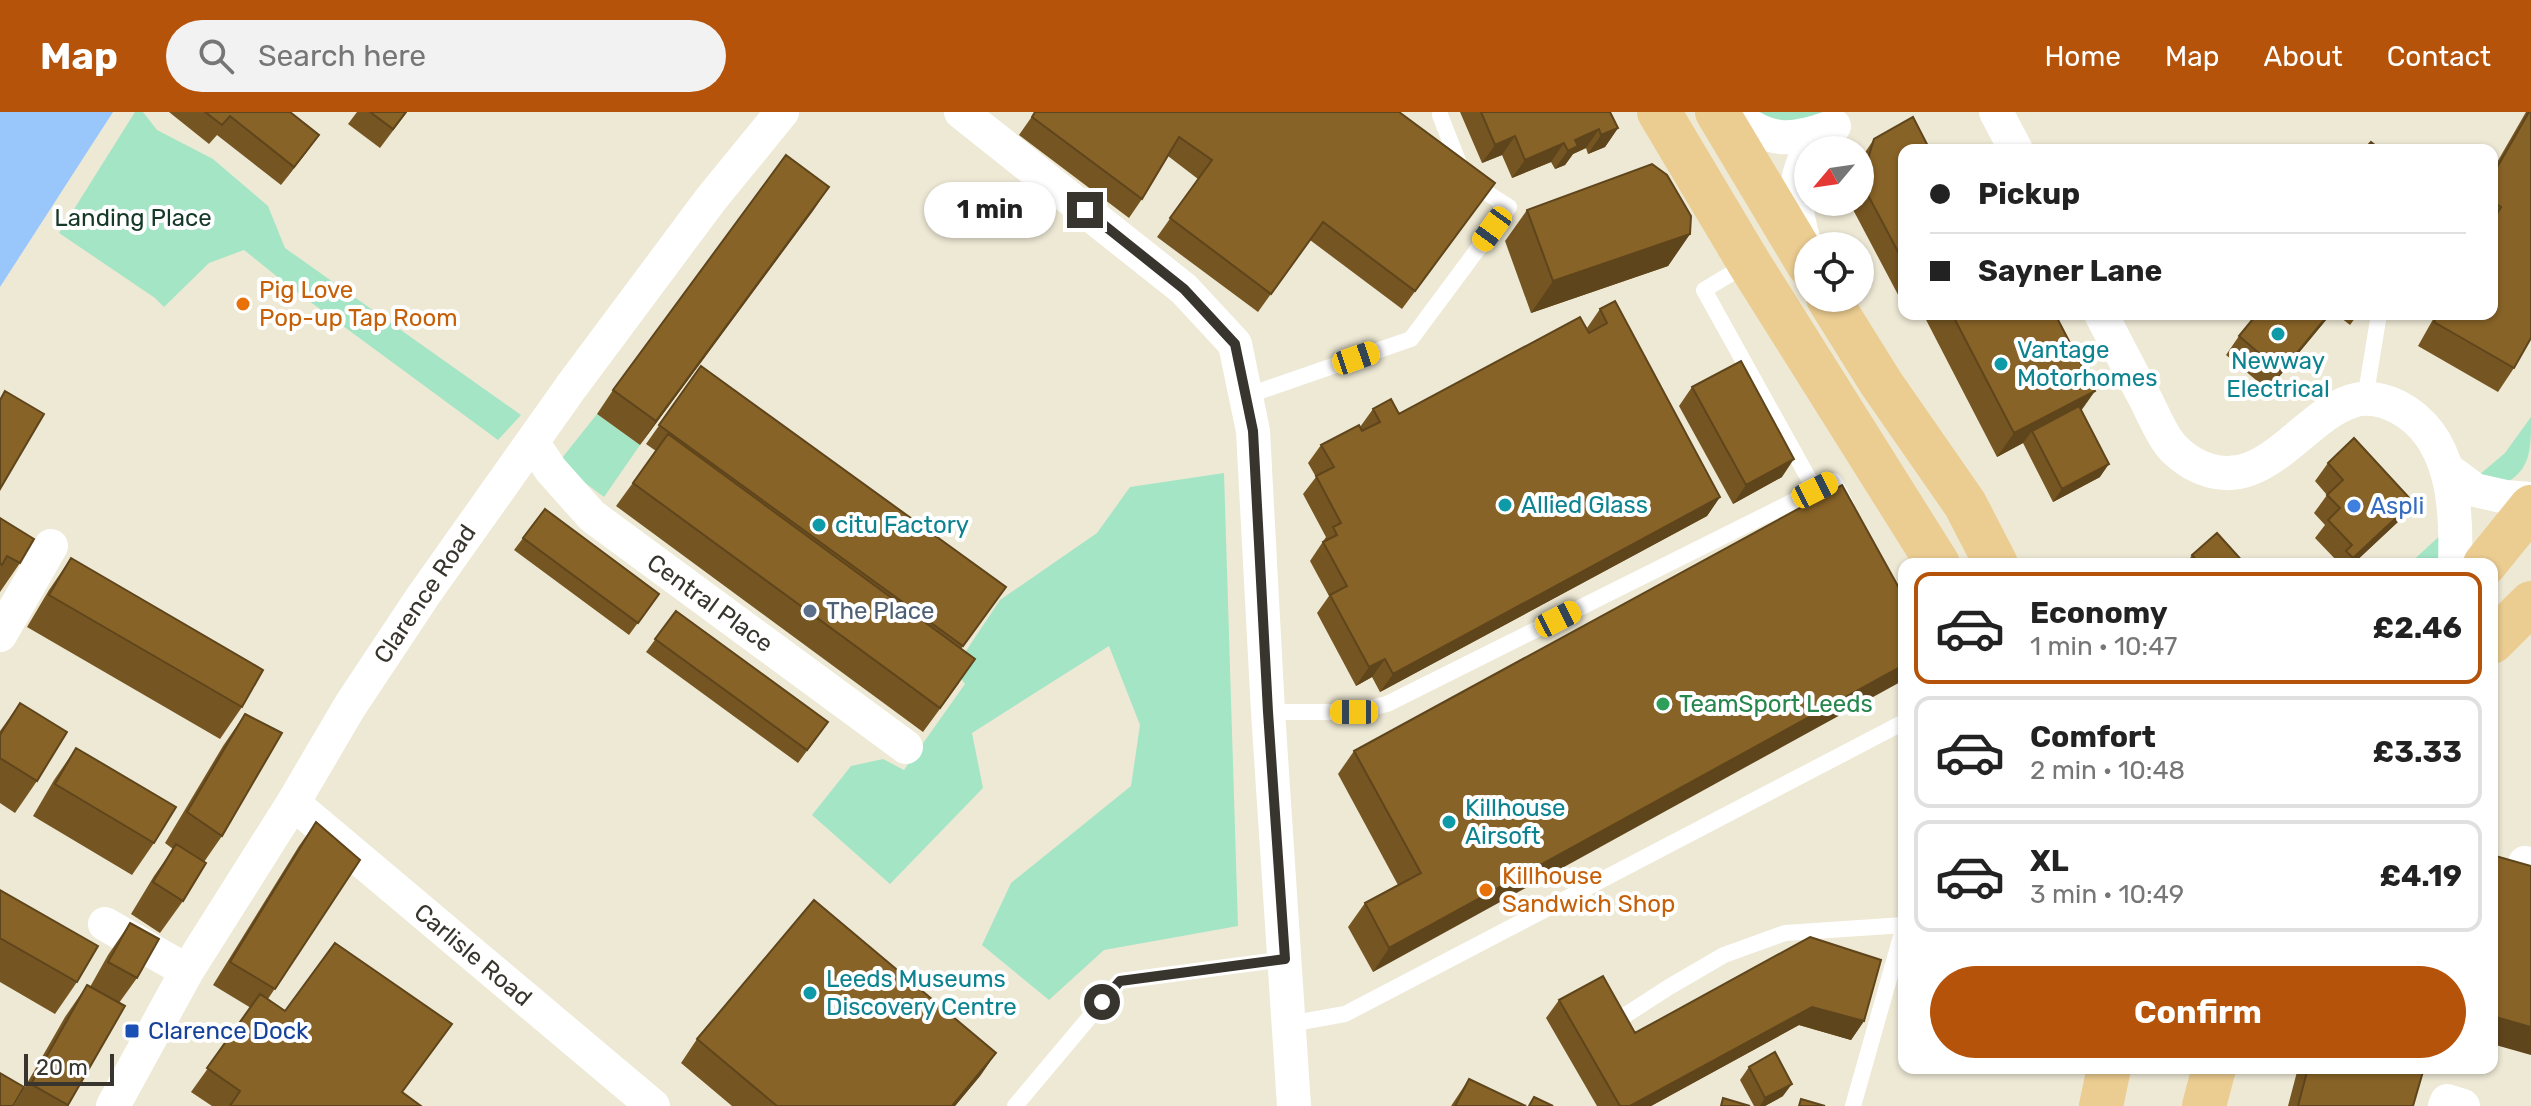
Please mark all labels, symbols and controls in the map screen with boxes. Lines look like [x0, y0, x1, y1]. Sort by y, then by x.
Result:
search box [166, 20, 726, 92]
text: Map [40, 33, 118, 79]
icon: search [194, 34, 238, 78]
text: Search here [258, 38, 426, 74]
text: Home [2044, 40, 2121, 73]
text: Map [2165, 40, 2219, 73]
text: About [2263, 40, 2343, 73]
text: Contact [2387, 40, 2491, 73]
north arrow [1794, 136, 1874, 216]
map controls [1794, 136, 1874, 312]
text: Pickup [1978, 176, 2080, 212]
callout: 1 min [925, 182, 1057, 238]
route end [1067, 192, 1103, 228]
text: 1 min [957, 194, 1023, 225]
car [1468, 203, 1516, 255]
park label: Landing Place [54, 204, 212, 232]
button: locate [1794, 232, 1874, 312]
text: Sayner Lane [1978, 253, 2162, 289]
place label: Pig Love Pop-up Tap Room [259, 276, 458, 332]
marker: Pig Love Pop-up Tap Room [234, 295, 252, 313]
marker: Newway Electrical [2269, 325, 2287, 343]
place label: Vantage Motorhomes [2017, 336, 2157, 392]
car [1329, 339, 1383, 377]
place label: Newway Electrical [2226, 347, 2330, 403]
marker: Vantage Motorhomes [1992, 355, 2010, 373]
car [1788, 468, 1842, 512]
place label: Allied Glass [1521, 491, 1648, 519]
place label: Aspli [2370, 492, 2424, 520]
marker: Allied Glass [1496, 496, 1514, 514]
marker: Aspli [2345, 497, 2363, 515]
place label: citu Factory [835, 511, 969, 539]
marker: citu Factory [810, 516, 828, 534]
street label: Clarence Road [368, 519, 482, 669]
street label: Central Place [642, 548, 778, 658]
icon: car [1934, 592, 2006, 664]
text: Economy [2030, 595, 2168, 631]
place label: The Place [826, 597, 935, 625]
car [1531, 597, 1585, 641]
marker: The Place [801, 602, 819, 620]
text: £2.46 [2373, 610, 2462, 646]
text: 1 min · 10:47 [2030, 631, 2177, 662]
place label: TeamSport Leeds [1679, 690, 1873, 718]
marker: TeamSport Leeds [1654, 695, 1672, 713]
car [1330, 700, 1378, 724]
icon: car [1934, 716, 2006, 788]
text: Comfort [2030, 719, 2156, 755]
text: £3.33 [2373, 734, 2462, 770]
text: 2 min · 10:48 [2030, 755, 2185, 786]
place label: Killhouse Airsoft [1465, 794, 1565, 850]
marker: Killhouse Airsoft [1440, 813, 1458, 831]
icon: car [1934, 840, 2006, 912]
text: XL [2030, 843, 2069, 879]
text: £4.19 [2379, 858, 2462, 894]
place label: Killhouse Sandwich Shop [1502, 862, 1675, 918]
text: 3 min · 10:49 [2030, 879, 2184, 910]
marker: Killhouse Sandwich Shop [1477, 881, 1495, 899]
street label: Carlisle Road [409, 898, 537, 1012]
place label: Leeds Museums Discovery Centre [826, 965, 1017, 1021]
button: Confirm [1930, 966, 2466, 1058]
marker: Leeds Museums Discovery Centre [801, 984, 819, 1002]
route start [1084, 984, 1120, 1020]
place label: Clarence Dock [148, 1017, 309, 1045]
marker: Clarence Dock [123, 1022, 141, 1040]
scale bar [24, 1050, 114, 1086]
text: 20 m [36, 1054, 88, 1081]

